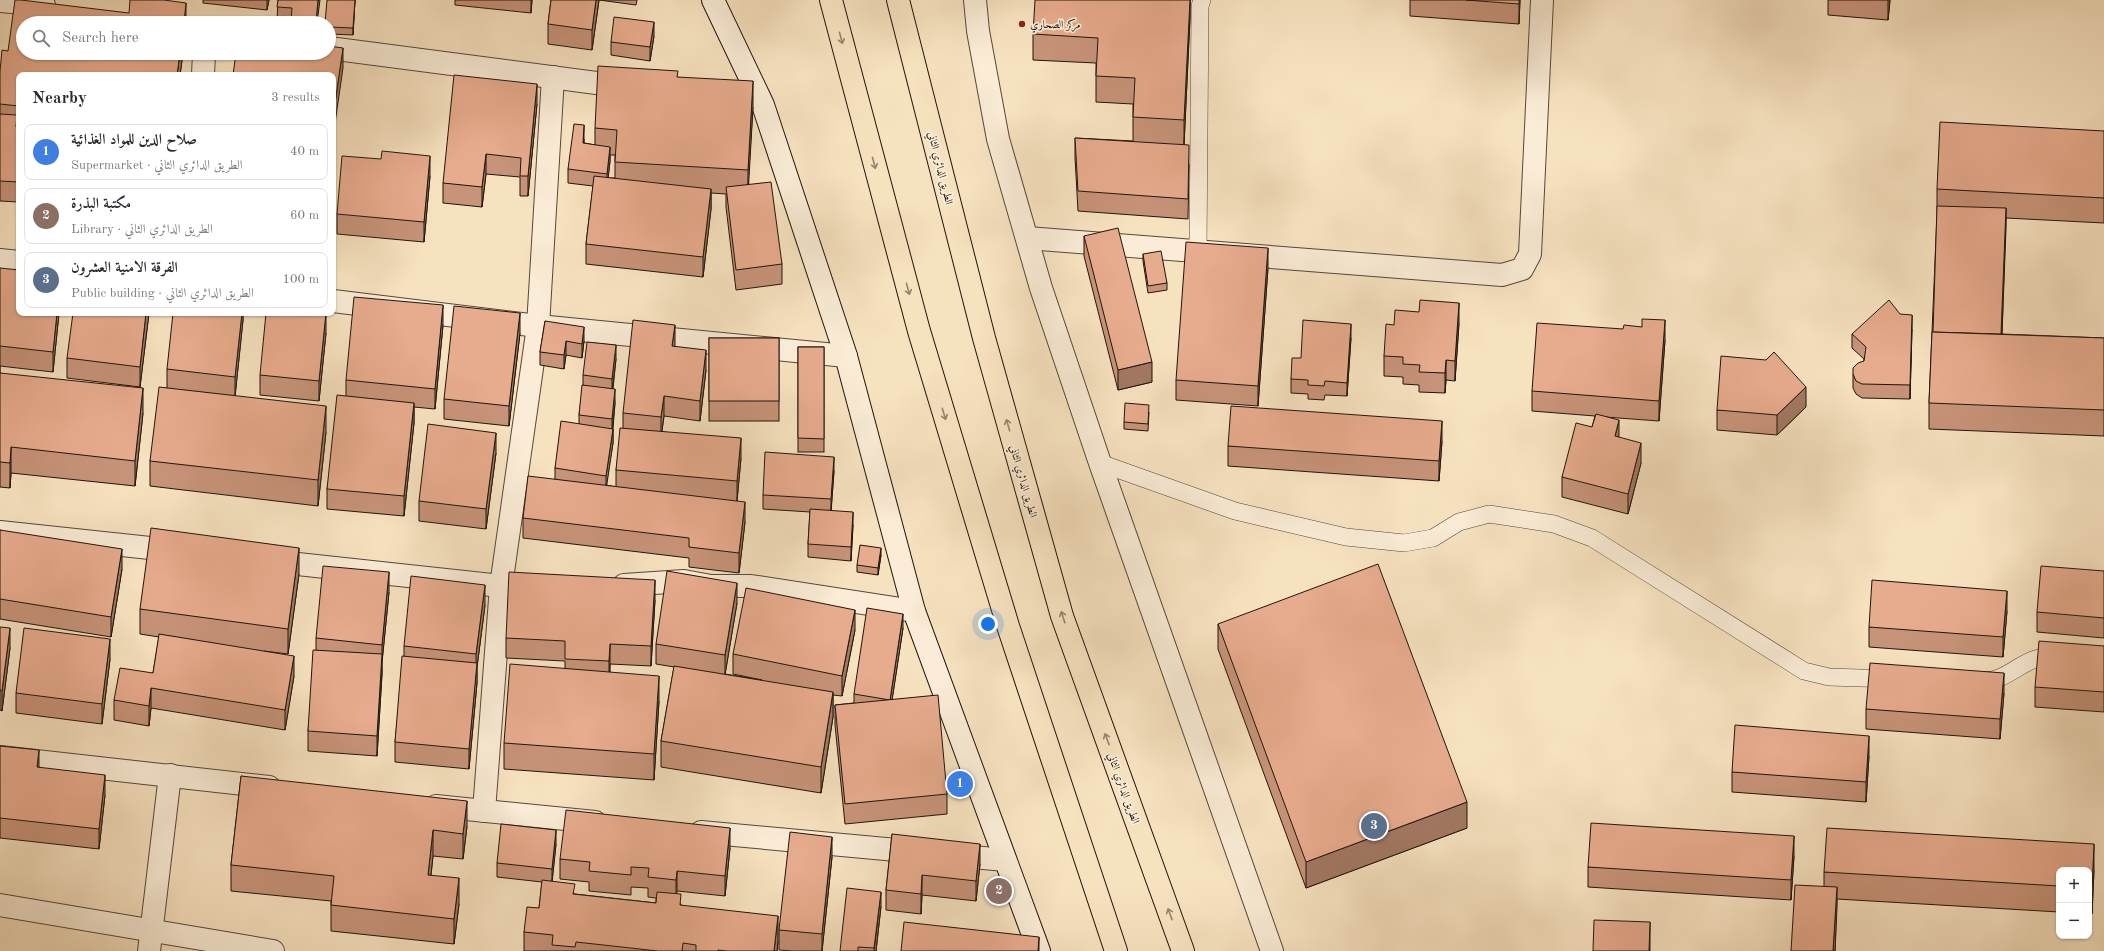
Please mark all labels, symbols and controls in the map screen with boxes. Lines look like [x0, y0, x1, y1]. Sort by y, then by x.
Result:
search box [16, 16, 336, 60]
place label: مركز الصحاري [1030, 18, 1081, 33]
marker: مركز الصحاري [1017, 19, 1027, 29]
icon: search [30, 27, 52, 49]
text: Search here [62, 31, 139, 46]
one-way arrow [837, 31, 845, 44]
text: Nearby [32, 90, 87, 107]
text: 3 results [271, 91, 320, 104]
street label: الطريق الدائري الثاني [923, 131, 954, 206]
text: صلاح الدين للمواد الغذائية [71, 133, 197, 148]
text: 1 [42, 145, 50, 158]
text: 40 m [290, 145, 319, 158]
one-way arrow [871, 157, 878, 170]
text: Supermarket · الطريق الدائري الثاني [71, 159, 242, 172]
text: مكتبة البذرة [71, 197, 131, 212]
text: 2 [42, 209, 50, 222]
text: 60 m [290, 209, 319, 222]
text: Library · الطريق الدائري الثاني [71, 223, 213, 236]
text: الفرقة الامنية العشرون [71, 261, 178, 276]
text: 3 [42, 273, 50, 286]
text: 100 m [282, 273, 319, 286]
one-way arrow [905, 282, 912, 295]
text: Public building · الطريق الدائري الثاني [71, 287, 254, 300]
one-way arrow [941, 407, 948, 420]
one-way arrow [1004, 418, 1011, 431]
street label: الطريق الدائري الثاني [1005, 444, 1038, 519]
one-way arrow [1059, 611, 1066, 624]
your location [978, 614, 998, 634]
one-way arrow [1102, 734, 1110, 746]
street label: الطريق الدائري الثاني [1103, 752, 1141, 826]
pin: 1 [947, 769, 973, 799]
pin: 3 [1361, 811, 1387, 841]
map controls [2056, 867, 2092, 939]
button: + [2056, 867, 2092, 903]
pin: 2 [986, 876, 1012, 906]
button: − [2056, 903, 2092, 939]
one-way arrow [1165, 909, 1173, 921]

